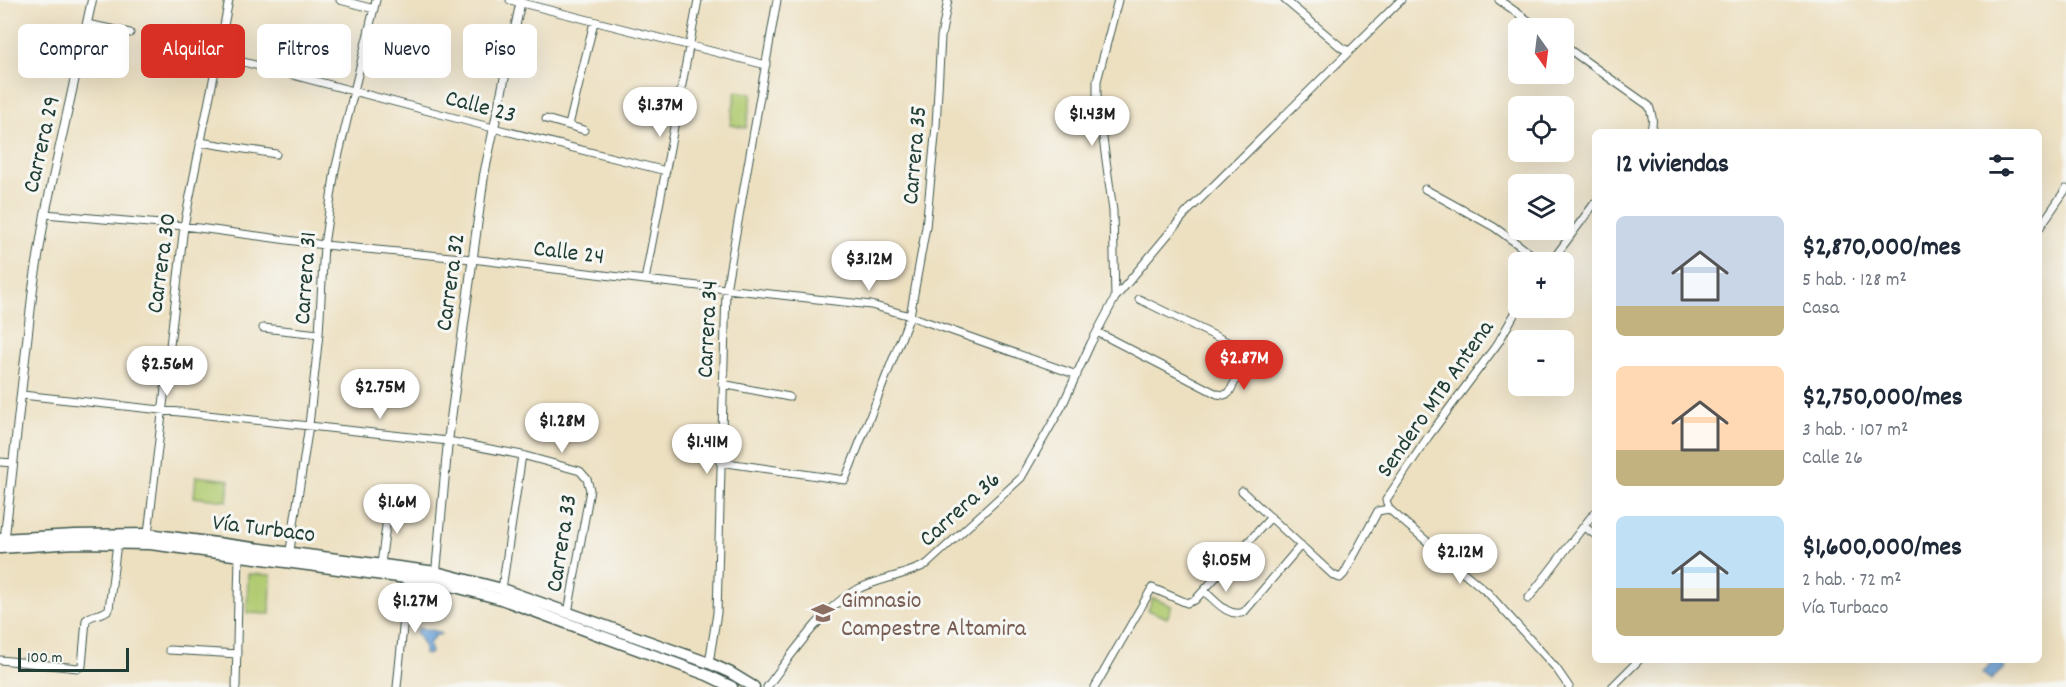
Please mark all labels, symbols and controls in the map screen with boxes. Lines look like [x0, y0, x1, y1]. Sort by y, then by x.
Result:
north arrow [1508, 18, 1574, 84]
map controls [1508, 18, 1574, 396]
chip: Comprar [18, 24, 129, 78]
chip: Alquilar [141, 24, 245, 78]
chip: Filtros [257, 24, 351, 78]
chip: Nuevo [363, 24, 451, 78]
chip: Piso [463, 24, 537, 78]
street label: Calle 23 [441, 82, 519, 134]
pin: $1.37M [611, 87, 709, 138]
text: $1.37M [637, 92, 683, 120]
street label: Carrera 29 [15, 93, 71, 197]
pin: $1.43M [1043, 96, 1141, 147]
button: locate [1508, 96, 1574, 162]
text: $1.43M [1069, 101, 1115, 129]
street label: Carrera 35 [895, 105, 937, 206]
text: 12 viviendas [1616, 147, 1729, 184]
icon: filters [1985, 149, 2018, 182]
button: layers [1508, 174, 1574, 240]
street label: Carrera 30 [139, 211, 187, 316]
text: $2,870,000/mes [1802, 230, 1961, 267]
street label: Carrera 31 [287, 231, 327, 326]
street label: Carrera 32 [428, 231, 476, 333]
street label: Calle 24 [531, 233, 606, 275]
icon: home [1664, 240, 1736, 312]
pin: $3.12M [820, 241, 918, 292]
text: $3.12M [845, 246, 893, 274]
button: + [1508, 252, 1574, 318]
text: 5 hab. · 128 m² [1802, 267, 1907, 295]
street label: Carrera 34 [689, 279, 729, 379]
text: Casa [1802, 295, 1839, 323]
street label: Sendero MTB Antena [1369, 313, 1504, 485]
button: − [1508, 330, 1574, 396]
pin: $2.87M [1195, 340, 1293, 391]
text: $2.87M [1219, 345, 1269, 373]
pin: $2.56M [118, 346, 216, 397]
text: $2.56M [141, 351, 193, 379]
pin: $2.75M [331, 369, 429, 420]
text: $2.75M [355, 374, 405, 402]
text: $2,750,000/mes [1802, 380, 1963, 417]
icon: home [1664, 390, 1736, 462]
pin: $1.28M [513, 403, 611, 454]
text: $1.28M [539, 408, 585, 436]
text: 3 hab. · 107 m² [1802, 417, 1908, 445]
pin: $1.41M [658, 424, 756, 475]
text: $1.41M [686, 429, 728, 457]
text: Calle 26 [1802, 445, 1863, 473]
street label: Carrera 36 [913, 464, 1009, 556]
pin: $1.6M [355, 484, 439, 535]
text: $1.6M [377, 489, 417, 517]
street label: Carrera 33 [538, 492, 587, 595]
street label: Vía Turbaco [210, 507, 317, 553]
text: $1,600,000/mes [1802, 530, 1962, 567]
pin: $2.12M [1411, 534, 1509, 585]
text: $2.12M [1436, 539, 1484, 567]
icon: home [1664, 540, 1736, 612]
pin: $1.05M [1177, 542, 1275, 593]
text: $1.05M [1201, 547, 1251, 575]
text: 2 hab. · 72 m² [1802, 567, 1902, 595]
pin: $1.27M [366, 583, 464, 634]
place label: Gimnasio Campestre Altamira [841, 585, 1027, 647]
text: $1.27M [392, 588, 438, 616]
text: Vía Turbaco [1802, 595, 1888, 623]
school or university icon: Gimnasio Campestre Altamira [810, 600, 836, 626]
scale bar [18, 645, 129, 672]
text: 100 m [27, 647, 63, 670]

